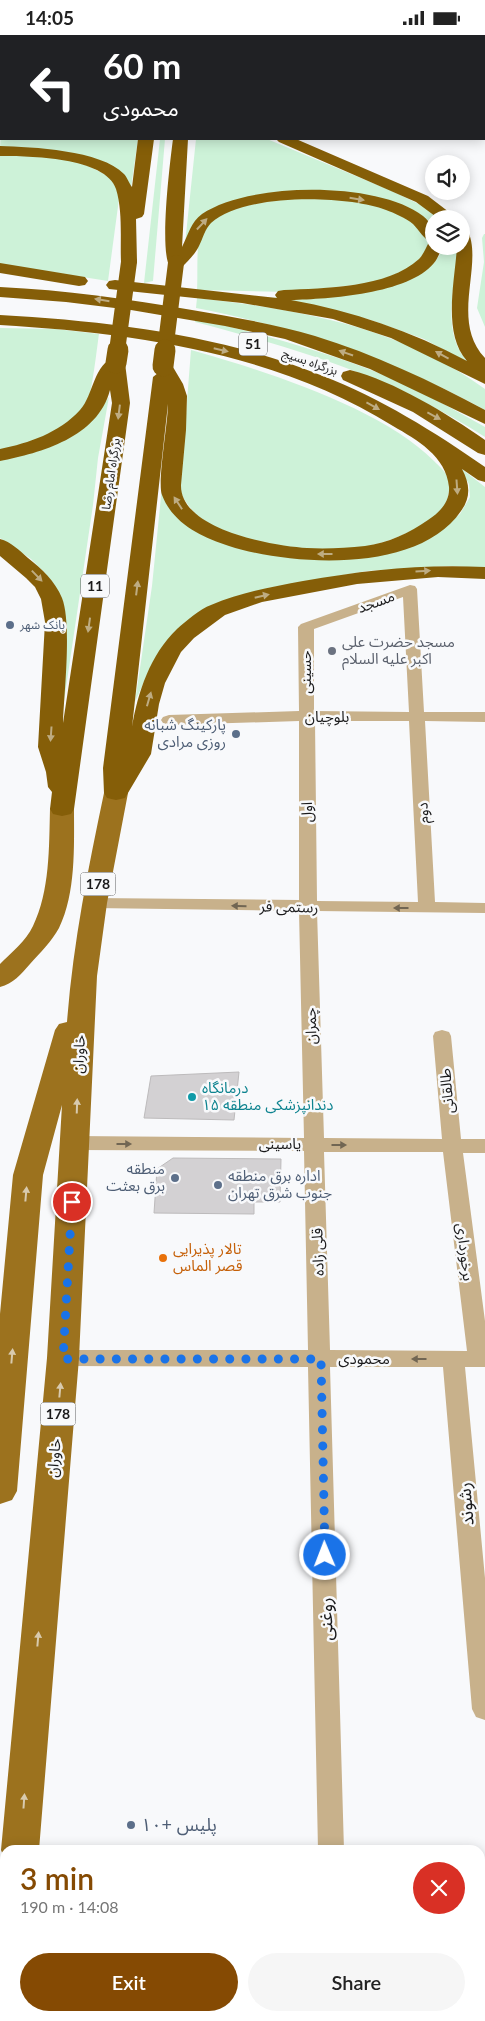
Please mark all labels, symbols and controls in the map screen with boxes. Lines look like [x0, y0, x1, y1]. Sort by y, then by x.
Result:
text: 14:05 [25, 6, 74, 29]
text: 60 m [103, 44, 181, 86]
icon: left [20, 55, 85, 120]
text: محمودی [103, 94, 179, 121]
map controls [425, 155, 470, 255]
button: sound [425, 155, 470, 200]
one-way arrow [350, 195, 366, 203]
button: layers [425, 210, 470, 255]
one-way arrow [196, 218, 208, 230]
one-way arrow [94, 296, 110, 304]
road number: 51 [239, 333, 267, 355]
street label: بزرگراه بسیج [280, 345, 340, 380]
one-way arrow [214, 347, 230, 355]
one-way arrow [338, 349, 353, 357]
one-way arrow [435, 350, 449, 359]
one-way arrow [366, 402, 381, 410]
one-way arrow [115, 404, 123, 420]
one-way arrow [426, 412, 441, 420]
street label: بزرگراه امام رضا [98, 437, 125, 511]
one-way arrow [454, 480, 462, 496]
one-way arrow [173, 496, 183, 509]
one-way arrow [317, 550, 333, 558]
one-way arrow [415, 567, 431, 575]
one-way arrow [31, 570, 43, 582]
road number: 11 [81, 575, 109, 597]
one-way arrow [133, 579, 141, 595]
street label: مسجد [355, 586, 397, 616]
one-way arrow [255, 592, 270, 600]
place label: بانک شهر [19, 617, 65, 632]
one-way arrow [85, 617, 93, 633]
marker: بانک شهر [4, 619, 16, 631]
place label: مسجد حضرت علی اکبر علیه السلام [342, 632, 455, 670]
marker: مسجد حضرت علی اکبر علیه السلام [326, 645, 338, 657]
street label: حسینی [296, 650, 315, 694]
one-way arrow [145, 691, 153, 706]
street label: بلوچیان [305, 707, 349, 727]
place label: پارکینگ شبانه روزی مرادی [144, 715, 226, 751]
one-way arrow [47, 726, 55, 742]
marker: پارکینگ شبانه روزی مرادی [230, 728, 242, 740]
street label: اول [297, 801, 316, 823]
street label: دوم [412, 802, 435, 824]
road number: 178 [80, 873, 116, 896]
street label: رستمی فر [259, 896, 318, 917]
one-way arrow [231, 902, 247, 910]
one-way arrow [393, 904, 409, 912]
street label: چمران [301, 1007, 321, 1045]
street label: خاوران [68, 1034, 89, 1074]
street label: طالقانی [435, 1068, 458, 1114]
place label: درمانگاه دندانپزشکی منطقه ۱۵ [202, 1078, 334, 1115]
marker: درمانگاه دندانپزشکی منطقه ۱۵ [186, 1091, 198, 1103]
one-way arrow [73, 1098, 81, 1114]
street label: یاسینی [259, 1134, 301, 1153]
one-way arrow [116, 1140, 132, 1148]
one-way arrow [331, 1141, 347, 1149]
place label: منطقه برق بعثت [106, 1159, 165, 1195]
place label: اداره برق منطقه جنوب شرق تهران [228, 1166, 332, 1202]
marker: منطقه برق بعثت [169, 1172, 181, 1184]
marker: اداره برق منطقه جنوب شرق تهران [212, 1179, 224, 1191]
pin [51, 1181, 93, 1223]
one-way arrow [22, 1185, 30, 1201]
icon: arrive [58, 1188, 86, 1216]
street label: برخورداری [453, 1222, 478, 1282]
street label: قلی زاده [307, 1227, 328, 1276]
place label: تالار پذیرایی قصر الماس [173, 1239, 243, 1275]
marker: تالار پذیرایی قصر الماس [157, 1252, 169, 1264]
one-way arrow [8, 1347, 16, 1363]
street label: محمودی [338, 1349, 390, 1368]
one-way arrow [411, 1355, 427, 1363]
one-way arrow [57, 1382, 65, 1398]
road number: 178 [40, 1403, 76, 1425]
street label: خاوران [42, 1438, 65, 1478]
street label: رشوند [452, 1482, 479, 1527]
position arrow [298, 1528, 350, 1580]
street label: روغنی [314, 1597, 337, 1641]
one-way arrow [34, 1631, 42, 1647]
one-way arrow [20, 1793, 28, 1809]
place label: پلیس +۱۰ [141, 1813, 217, 1836]
marker: پلیس +۱۰ [125, 1819, 137, 1831]
text: 3 min [20, 1860, 94, 1896]
button: close [413, 1862, 465, 1914]
text: 190 m · 14:08 [20, 1897, 119, 1916]
button: Exit [20, 1953, 238, 2011]
button: Share [248, 1953, 465, 2011]

